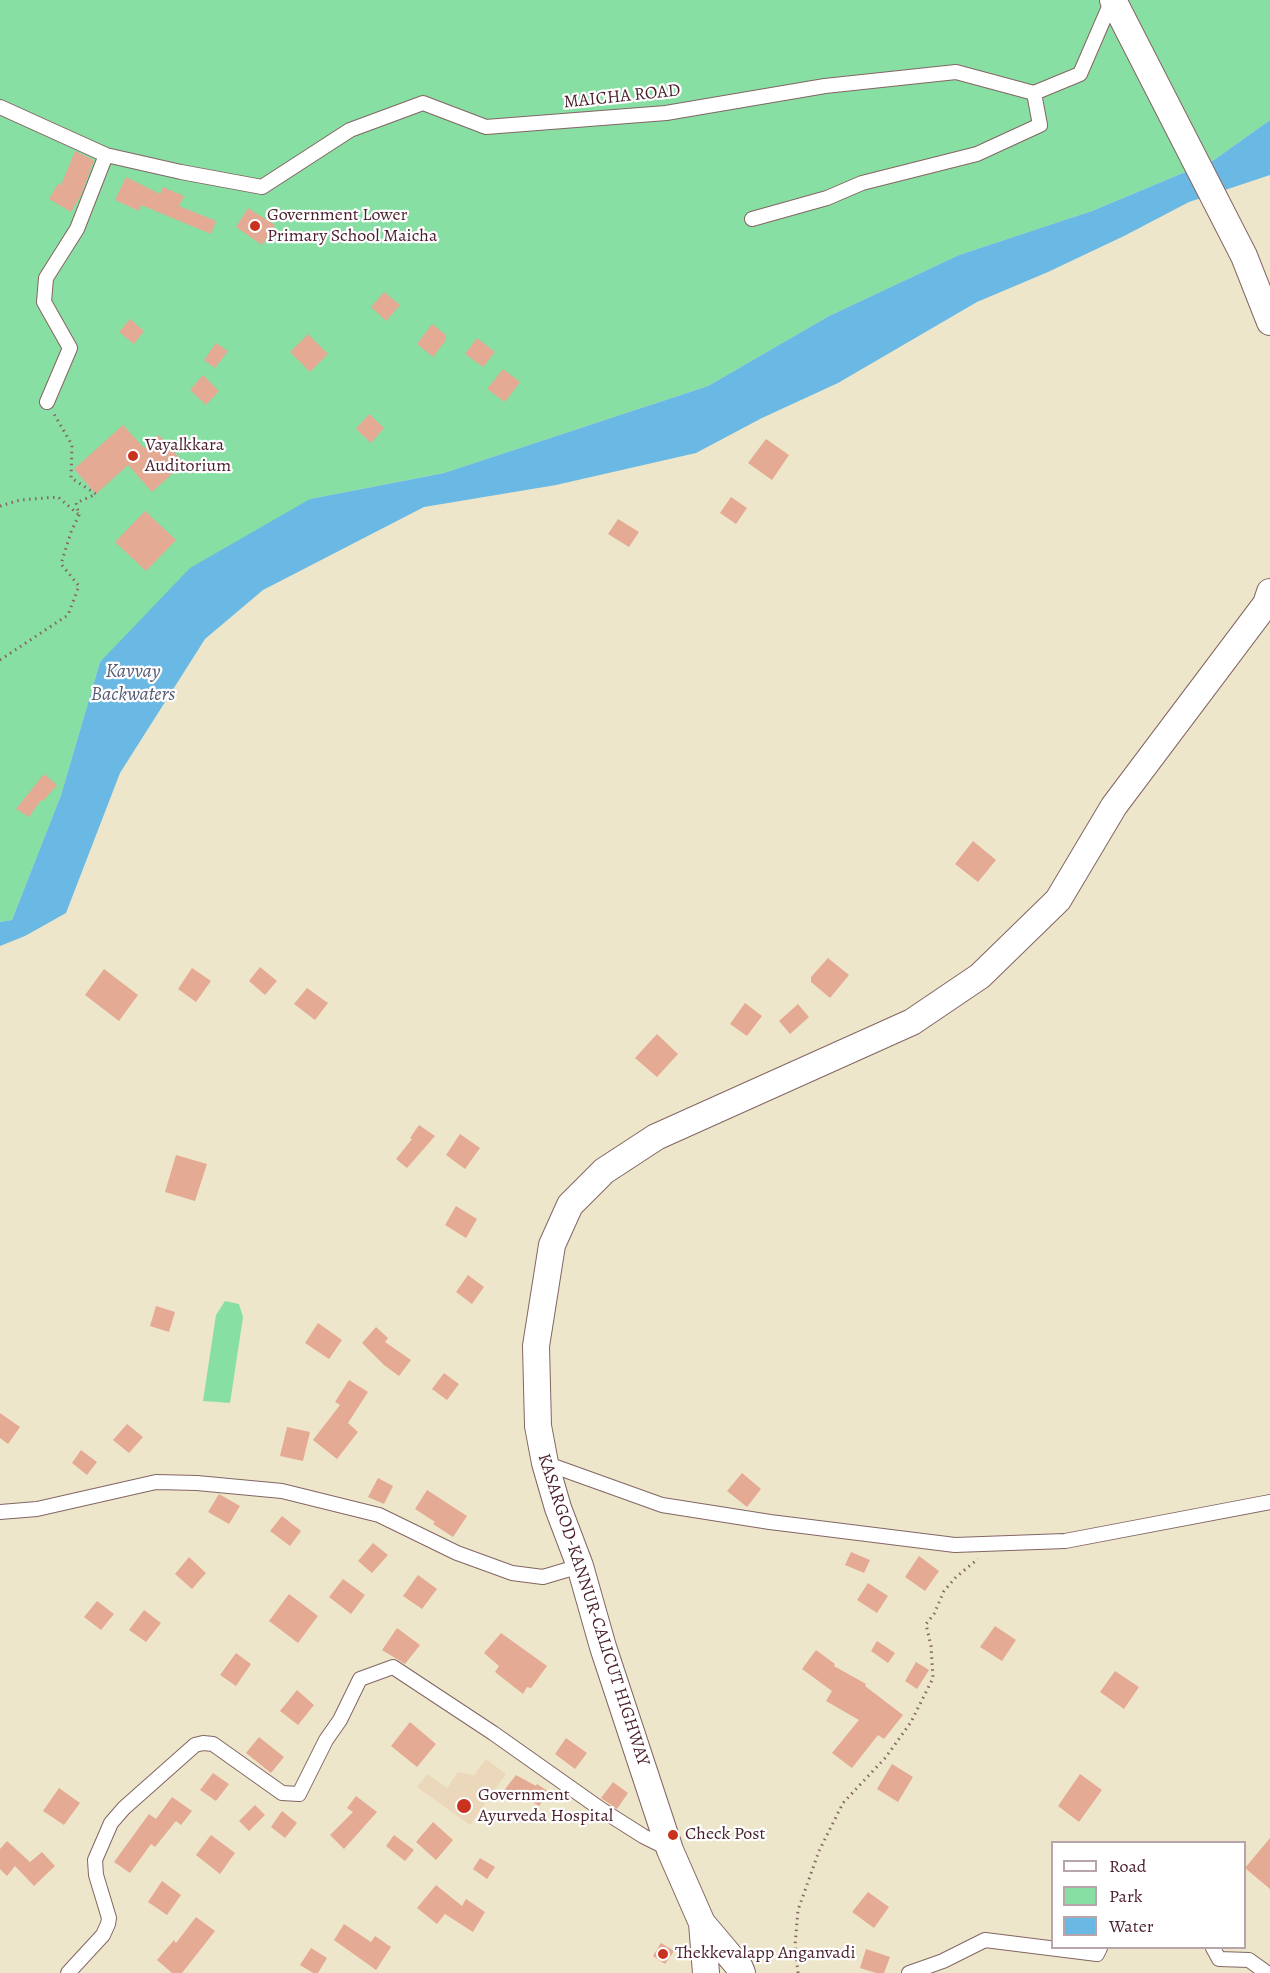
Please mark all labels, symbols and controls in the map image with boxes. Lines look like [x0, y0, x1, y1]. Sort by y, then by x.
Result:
street label: MAICHA ROAD [563, 80, 681, 114]
place label: Government Lower Primary School Maicha [267, 205, 437, 248]
marker: Government Lower Primary School Maicha [248, 219, 262, 233]
place label: Vayalkkara Auditorium [145, 435, 231, 478]
marker: Vayalkkara Auditorium [126, 449, 140, 463]
water label: Kavvay Backwaters [91, 660, 175, 707]
street label: KASARGOD-KANNUR-CALICUT HIGHWAY [532, 1451, 654, 1769]
place label: Government Ayurveda Hospital [478, 1785, 613, 1828]
marker: Government Ayurveda Hospital [455, 1797, 473, 1815]
place label: Check Post [685, 1824, 765, 1846]
marker: Check Post [666, 1828, 680, 1842]
legend [1051, 1841, 1246, 1949]
text: Road [1109, 1854, 1146, 1878]
text: Park [1109, 1884, 1143, 1908]
text: Water [1109, 1914, 1154, 1938]
place label: Thekkevalapp Anganvadi [675, 1943, 856, 1965]
marker: Thekkevalapp Anganvadi [656, 1947, 670, 1961]

